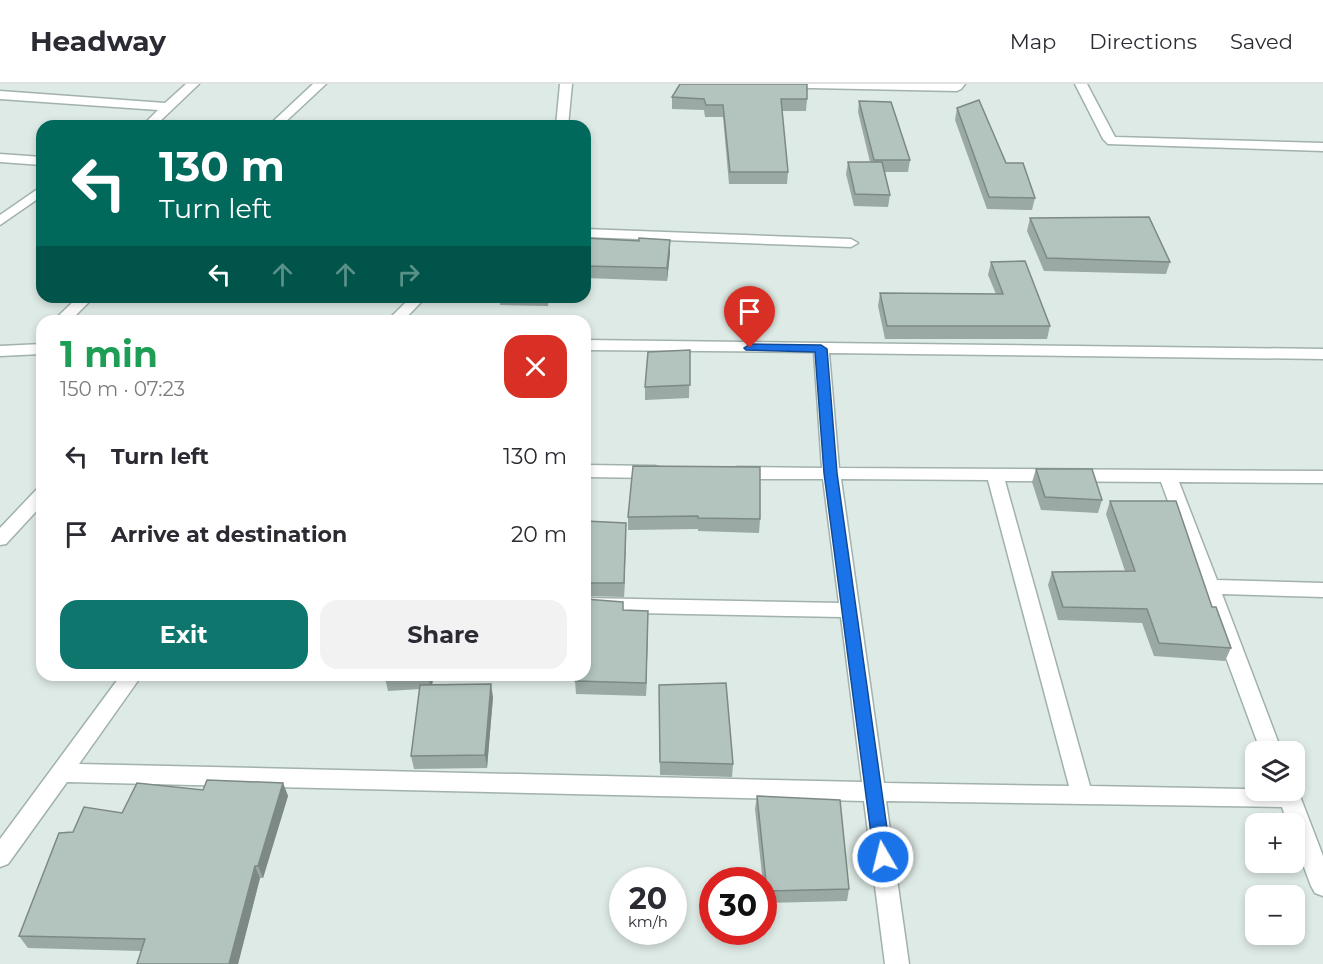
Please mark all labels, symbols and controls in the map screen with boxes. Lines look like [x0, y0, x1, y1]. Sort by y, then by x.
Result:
text: Headway [30, 24, 166, 58]
text: Map [1010, 29, 1056, 54]
text: Directions [1089, 29, 1197, 54]
text: Saved [1230, 29, 1293, 54]
text: 130 m [159, 140, 285, 192]
icon: left [60, 144, 138, 222]
text: Turn left [159, 192, 272, 225]
icon: left [203, 258, 236, 291]
icon: ahead [266, 258, 299, 291]
icon: ahead [329, 258, 362, 291]
icon: right [392, 258, 425, 291]
pin [724, 286, 775, 348]
icon: arrive [733, 295, 766, 328]
text: 1 min [60, 332, 158, 376]
button: close [504, 335, 567, 398]
text: 150 m · 07:23 [60, 377, 185, 401]
icon: left [60, 440, 93, 473]
text: Turn left [111, 443, 209, 470]
text: 130 m [503, 443, 567, 470]
icon: arrive [60, 518, 93, 551]
text: Arrive at destination [111, 521, 347, 548]
text: 20 m [511, 521, 567, 548]
button: Exit [60, 600, 308, 669]
button: Share [320, 600, 567, 669]
map controls [1245, 741, 1305, 945]
button: layers [1245, 741, 1305, 801]
button: + [1245, 813, 1305, 873]
position arrow [851, 825, 915, 889]
speed limit sign: 30 [699, 867, 777, 945]
text: 20 [629, 880, 667, 917]
button: − [1245, 885, 1305, 945]
text: km/h [628, 912, 668, 931]

